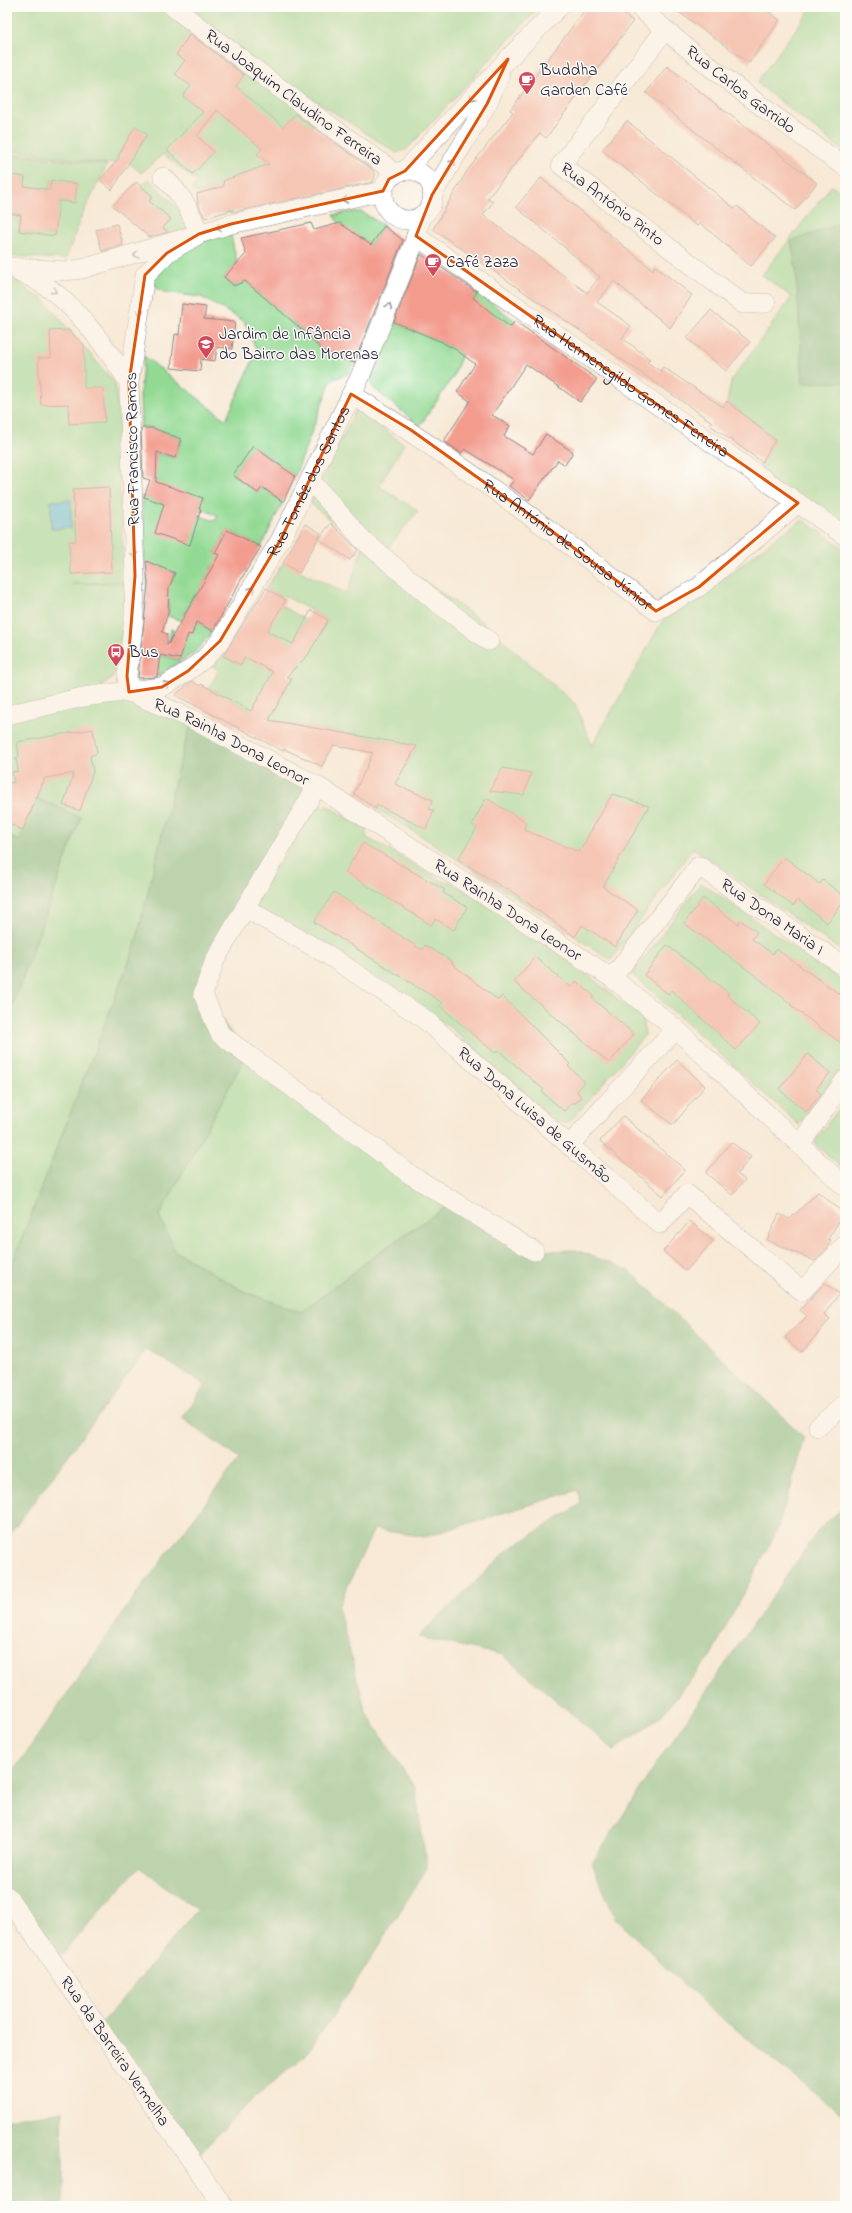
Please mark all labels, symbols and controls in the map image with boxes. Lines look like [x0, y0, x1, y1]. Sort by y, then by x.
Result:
street label: Rua Joaquim Claudino Ferreira [200, 23, 388, 172]
street label: Rua Carlos Garrido [680, 39, 801, 140]
place label: Buddha Garden Café [539, 58, 628, 103]
cafe icon: Buddha Garden Café [517, 70, 537, 95]
one-way arrow [470, 94, 477, 101]
street label: Rua António Pinto [555, 156, 670, 252]
one-way arrow [448, 159, 456, 166]
one-way arrow [342, 196, 348, 204]
one-way arrow [215, 223, 222, 232]
one-way arrow [132, 250, 139, 258]
place label: Café Zaza [446, 250, 518, 275]
cafe icon: Café Zaza [423, 252, 443, 277]
one-way arrow [50, 286, 57, 293]
one-way arrow [384, 303, 392, 310]
street label: Rua Hermenegildo Gomes Ferreira [527, 308, 735, 464]
one-way arrow [136, 309, 145, 315]
place label: Jardim de Infância do Bairro das Morenas [219, 322, 379, 367]
school or university icon: Jardim de Infância do Bairro das Morenas [196, 334, 216, 359]
street label: Rua Francisco Ramos [119, 372, 147, 526]
street label: Rua Tomáz dos Santos [260, 401, 357, 562]
street label: Rua António de Sousa Júnior [477, 473, 659, 617]
one-way arrow [130, 552, 139, 558]
one-way arrow [247, 586, 254, 593]
place label: Bus [128, 640, 159, 665]
bus stop icon: Bus [106, 642, 126, 667]
one-way arrow [163, 681, 170, 688]
street label: Rua Rainha Dona Leonor [150, 691, 315, 793]
street label: Rua Rainha Dona Leonor [429, 853, 588, 968]
street label: Rua Dona Maria I [715, 872, 829, 961]
street label: Rua Dona Luisa de Gusmão [452, 1041, 618, 1190]
street label: Rua da Barreira Vermelha [54, 1971, 176, 2131]

